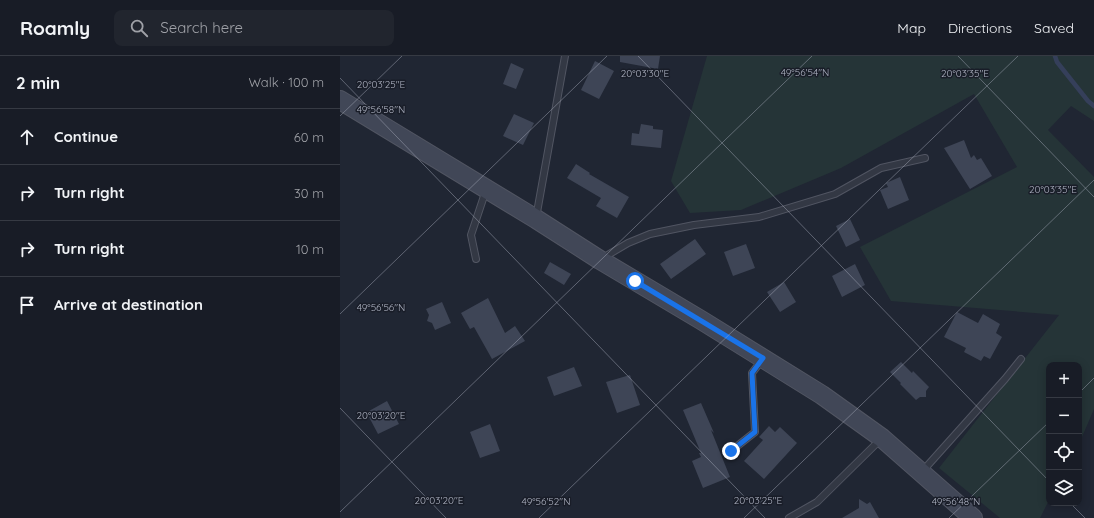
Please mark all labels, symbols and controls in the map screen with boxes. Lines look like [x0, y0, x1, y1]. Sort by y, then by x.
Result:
search box [114, 10, 394, 46]
text: Roamly [20, 16, 90, 40]
icon: search [128, 17, 150, 39]
text: Search here [160, 18, 243, 37]
text: Map [897, 19, 926, 37]
text: Directions [948, 19, 1012, 37]
text: Saved [1034, 19, 1074, 37]
text: 49°56'54"N [781, 66, 829, 79]
text: 20°03'30"E [621, 67, 670, 80]
text: 20°03'35"E [941, 67, 989, 80]
text: 2 min [16, 72, 60, 93]
text: Walk · 100 m [248, 74, 324, 90]
text: 20°03'25"E [357, 78, 406, 91]
text: 49°56'58"N [357, 103, 405, 116]
icon: ahead [16, 126, 38, 148]
text: Continue [54, 127, 118, 146]
text: 60 m [294, 129, 324, 145]
icon: right [16, 182, 38, 204]
text: Turn right [54, 183, 125, 202]
text: 20°03'35"E [1029, 183, 1077, 196]
text: 30 m [294, 185, 324, 201]
icon: right [16, 238, 38, 260]
text: Turn right [54, 239, 125, 258]
text: 10 m [296, 241, 324, 257]
route start [626, 272, 644, 290]
icon: arrive [16, 294, 38, 316]
text: Arrive at destination [54, 295, 203, 314]
text: 49°56'56"N [357, 301, 405, 314]
map controls [1046, 362, 1082, 506]
button: + [1046, 362, 1082, 398]
button: − [1046, 398, 1082, 434]
text: 20°03'20"E [357, 409, 406, 422]
button: locate [1046, 434, 1082, 470]
route end [722, 442, 740, 460]
button: layers [1046, 470, 1082, 506]
text: 20°03'20"E [415, 494, 464, 507]
text: 20°03'25"E [734, 494, 783, 507]
text: 49°56'52"N [522, 495, 570, 508]
text: 49°56'48"N [932, 495, 980, 508]

